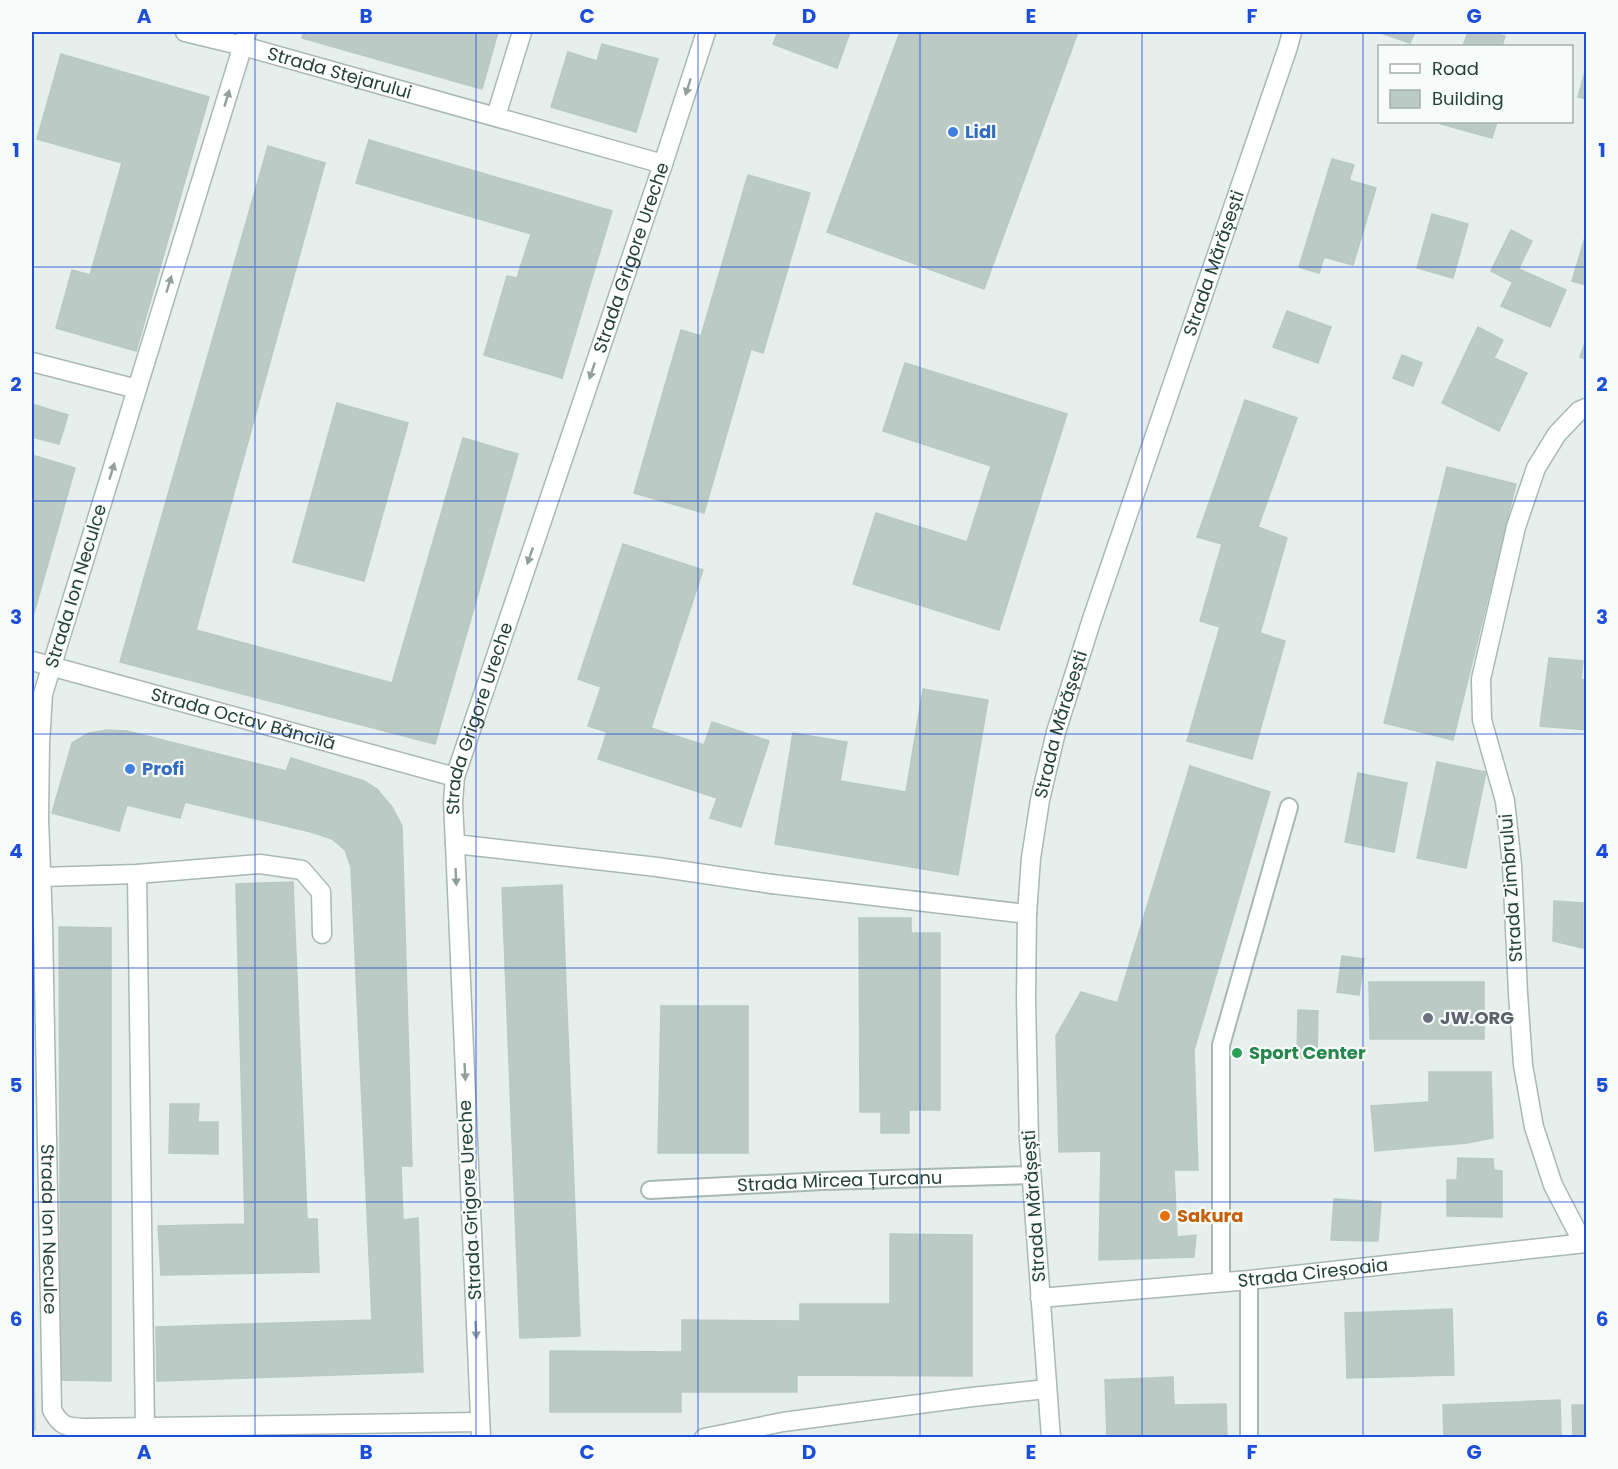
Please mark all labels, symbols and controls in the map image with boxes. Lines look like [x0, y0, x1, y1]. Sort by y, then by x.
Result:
text: A [137, 2, 152, 30]
text: B [359, 2, 373, 30]
text: C [579, 2, 595, 30]
text: D [802, 2, 816, 30]
text: E [1026, 2, 1036, 30]
text: F [1247, 2, 1258, 30]
text: G [1466, 2, 1482, 30]
street label: Strada Stejarului [265, 40, 415, 105]
legend [1378, 45, 1573, 123]
text: Road [1432, 56, 1479, 81]
one-way arrow [683, 78, 692, 96]
text: Building [1432, 86, 1504, 111]
one-way arrow [223, 89, 232, 107]
place label: Lidl [965, 119, 996, 144]
marker: Lidl [946, 125, 960, 139]
text: 1 [12, 136, 20, 164]
text: 1 [1598, 136, 1606, 164]
street label: Strada Grigore Ureche [587, 159, 675, 357]
street label: Strada Mărășești [1177, 187, 1250, 340]
one-way arrow [165, 275, 174, 293]
one-way arrow [587, 362, 597, 380]
text: 2 [10, 370, 22, 398]
text: 2 [1596, 370, 1608, 398]
one-way arrow [108, 462, 117, 480]
street label: Strada Ion Neculce [39, 501, 112, 671]
one-way arrow [525, 547, 534, 565]
text: 3 [10, 603, 22, 631]
text: 3 [1596, 603, 1608, 631]
street label: Strada Grigore Ureche [440, 619, 519, 815]
street label: Strada Mărășești [1028, 647, 1093, 801]
street label: Strada Octav Băncilă [148, 681, 339, 756]
place label: Profi [142, 756, 184, 781]
marker: Profi [123, 762, 137, 776]
street label: Strada Zimbrului [1493, 813, 1528, 963]
text: 4 [9, 837, 23, 865]
text: 4 [1595, 837, 1609, 865]
one-way arrow [452, 868, 461, 887]
place label: JW.ORG [1440, 1005, 1514, 1030]
marker: JW.ORG [1421, 1011, 1435, 1025]
place label: Sport Center [1249, 1040, 1366, 1065]
marker: Sport Center [1230, 1046, 1244, 1060]
one-way arrow [460, 1063, 469, 1082]
text: 5 [10, 1071, 23, 1099]
text: 5 [1596, 1071, 1609, 1099]
street label: Strada Grigore Ureche [452, 1099, 487, 1301]
street label: Strada Mărășești [1016, 1129, 1051, 1283]
street label: Strada Ion Neculce [35, 1144, 63, 1314]
street label: Strada Mircea Țurcanu [737, 1165, 943, 1197]
place label: Sakura [1177, 1203, 1243, 1228]
marker: Sakura [1158, 1209, 1172, 1223]
street label: Strada Cireșoaia [1237, 1252, 1389, 1293]
text: 6 [10, 1305, 22, 1333]
text: 6 [1596, 1305, 1608, 1333]
one-way arrow [471, 1320, 480, 1339]
text: A [137, 1438, 152, 1466]
text: B [359, 1438, 373, 1466]
text: C [579, 1438, 595, 1466]
text: D [802, 1438, 816, 1466]
text: E [1026, 1438, 1036, 1466]
text: F [1247, 1438, 1258, 1466]
text: G [1466, 1438, 1482, 1466]

